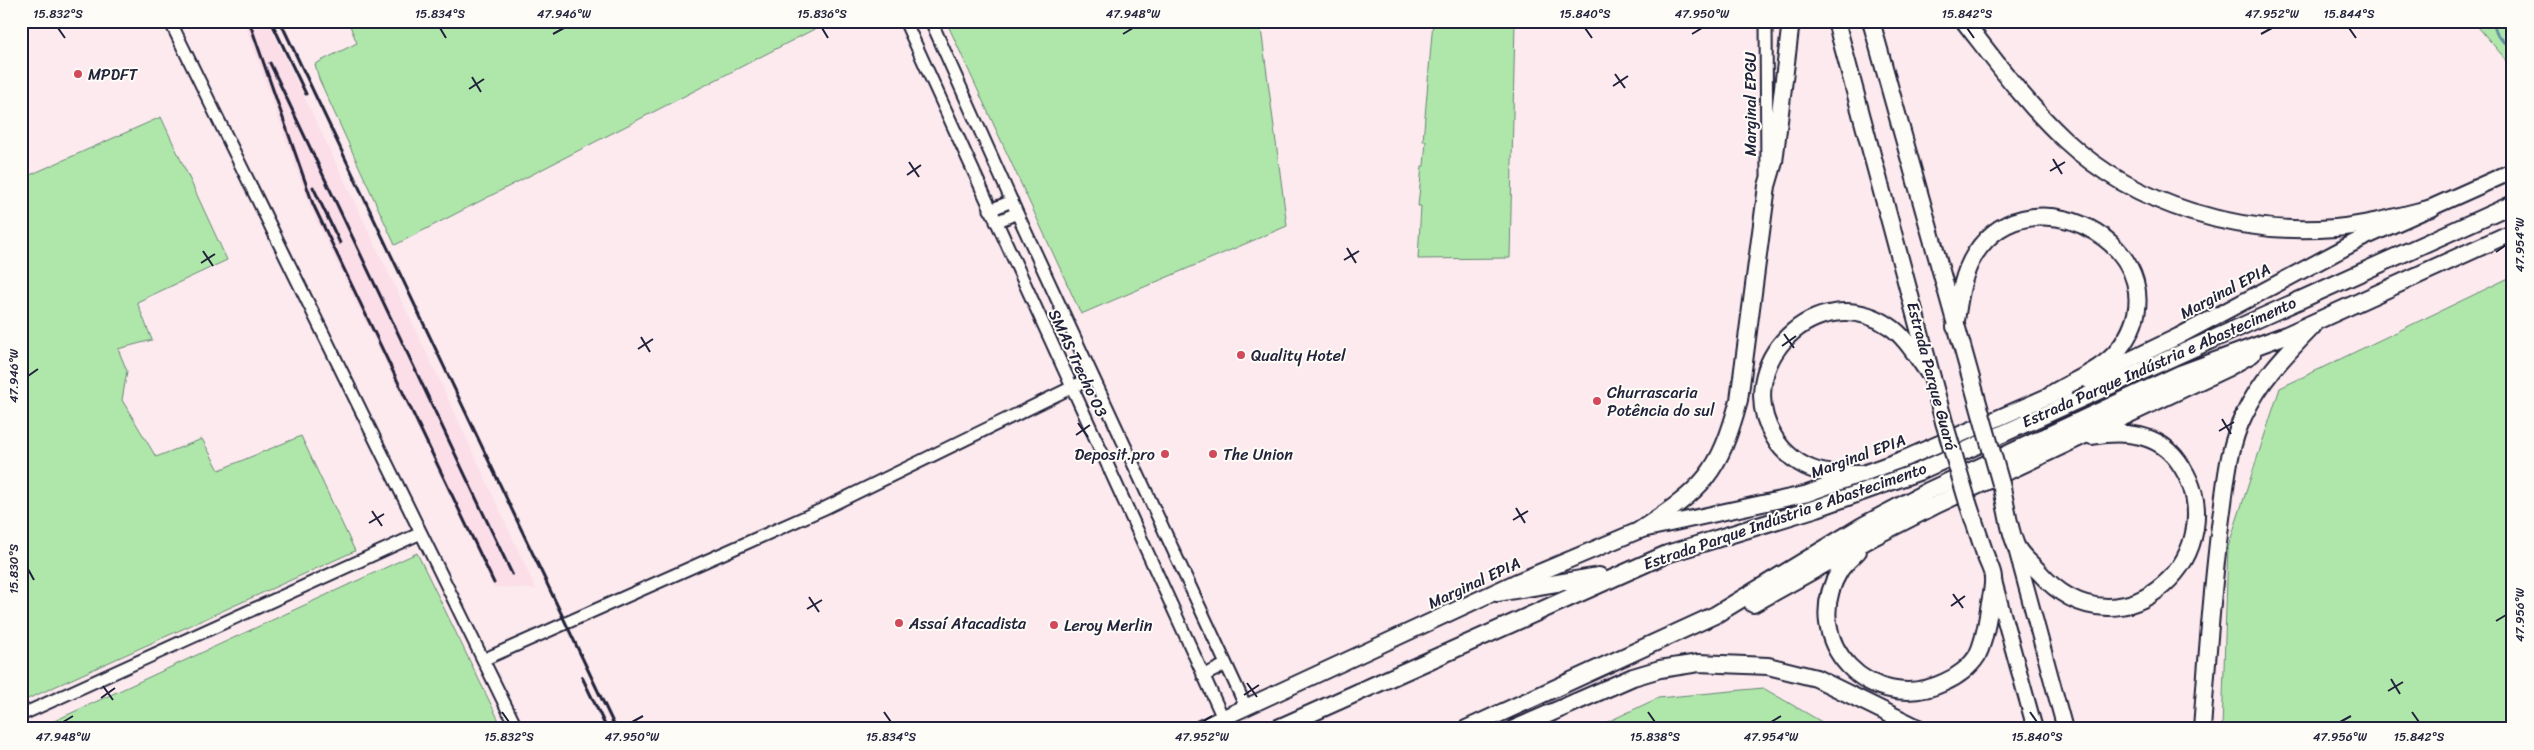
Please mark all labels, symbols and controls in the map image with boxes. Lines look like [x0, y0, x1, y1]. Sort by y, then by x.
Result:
text: 15.832°S [33, 3, 83, 25]
text: 15.834°S [415, 3, 466, 25]
text: 47.946°W [537, 3, 592, 25]
text: 15.836°S [797, 3, 847, 25]
text: 47.948°W [1106, 3, 1161, 25]
text: 15.840°S [1559, 3, 1611, 25]
text: 47.950°W [1675, 3, 1730, 25]
text: 15.842°S [1942, 3, 1993, 25]
text: 47.952°W [2245, 3, 2300, 25]
text: 15.844°S [2323, 3, 2375, 25]
street label: Marginal EPGU [1736, 51, 1765, 156]
place label: MPDFT [88, 60, 139, 89]
marker: MPDFT [72, 68, 84, 80]
text: 47.954°W [2509, 217, 2531, 272]
street label: Marginal EPIA [2174, 255, 2276, 327]
street label: Estrada Parque Indústria e Abastecimento [2017, 288, 2301, 436]
street label: Estrada Parque Guará [1898, 299, 1966, 453]
street label: SMAS Trecho 03 [1040, 304, 1116, 422]
place label: Quality Hotel [1251, 341, 1346, 370]
text: 47.946°W [3, 348, 25, 403]
marker: Quality Hotel [1235, 349, 1247, 361]
place label: Churrascaria Potência do sul [1607, 378, 1715, 425]
marker: Churrascaria Potência do sul [1591, 395, 1603, 407]
street label: Marginal EPIA [1806, 425, 1910, 487]
place label: Deposit.pro [1074, 440, 1155, 469]
place label: The Union [1223, 440, 1293, 469]
marker: Deposit.pro [1159, 448, 1171, 460]
marker: The Union [1207, 448, 1219, 460]
street label: Estrada Parque Indústria e Abastecimento [1639, 454, 1931, 578]
text: 15.830°S [3, 543, 25, 594]
street label: Marginal EPIA [1423, 549, 1525, 617]
text: 47.956°W [2509, 587, 2531, 642]
place label: Assaí Atacadista [908, 609, 1027, 638]
place label: Leroy Merlin [1064, 611, 1153, 640]
marker: Assaí Atacadista [893, 617, 905, 629]
marker: Leroy Merlin [1048, 619, 1060, 631]
text: 47.948°W [36, 726, 91, 748]
text: 15.832°S [484, 726, 534, 748]
text: 47.950°W [605, 726, 660, 748]
text: 15.834°S [866, 726, 917, 748]
text: 47.952°W [1175, 726, 1230, 748]
text: 15.838°S [1630, 726, 1680, 748]
text: 47.954°W [1744, 726, 1799, 748]
text: 15.840°S [2011, 726, 2063, 748]
text: 47.956°W [2313, 726, 2368, 748]
text: 15.842°S [2394, 726, 2445, 748]

